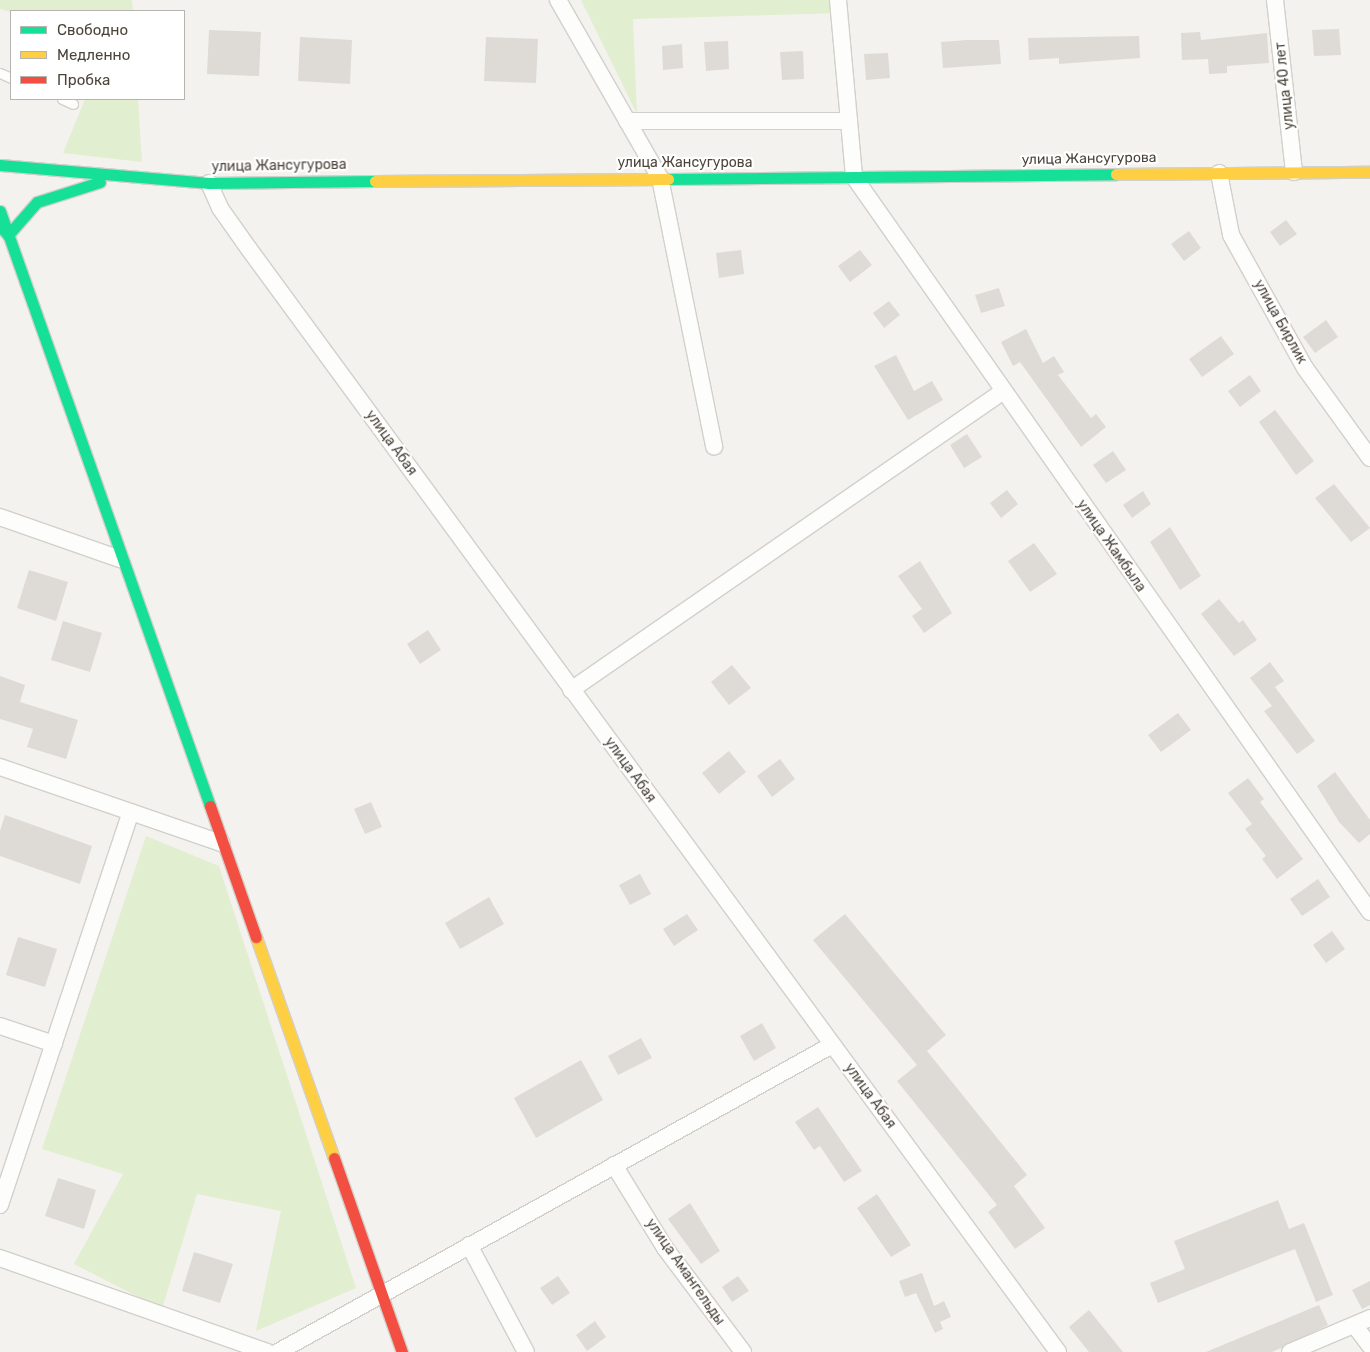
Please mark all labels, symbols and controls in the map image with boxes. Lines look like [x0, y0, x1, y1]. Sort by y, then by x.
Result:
legend [10, 10, 185, 100]
text: Свободно [57, 21, 128, 39]
street label: улица 40 лет [1272, 41, 1298, 131]
text: Медленно [57, 46, 130, 64]
text: Пробка [57, 71, 110, 89]
street label: улица Жансугурова [1021, 149, 1157, 169]
street label: улица Жансугурова [618, 155, 752, 171]
street label: улица Жансугурова [211, 156, 347, 176]
street label: улица Бирлик [1250, 277, 1310, 367]
street label: улица Абая [362, 407, 420, 479]
street label: улица Жамбыла [1073, 497, 1149, 595]
street label: улица Абая [601, 734, 659, 806]
street label: улица Абая [841, 1060, 899, 1132]
street label: улица Амангельды [642, 1216, 728, 1328]

